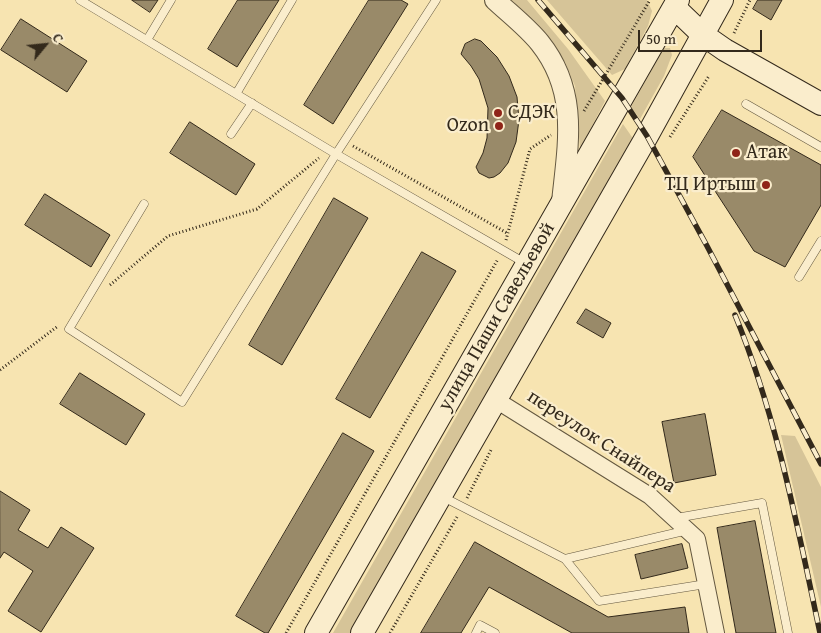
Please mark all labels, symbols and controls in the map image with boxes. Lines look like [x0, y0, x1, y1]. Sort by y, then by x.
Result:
north arrow [20, 20, 70, 70]
scale bar [641, 20, 765, 52]
text: 50 m [646, 28, 676, 49]
text: С [48, 30, 69, 46]
place label: СДЭК [508, 101, 555, 125]
marker: СДЭК [492, 107, 504, 119]
place label: Ozon [447, 114, 489, 138]
marker: Ozon [493, 120, 505, 132]
place label: Атак [746, 141, 788, 165]
marker: Атак [730, 147, 742, 159]
place label: ТЦ Иртыш [664, 173, 756, 197]
marker: ТЦ Иртыш [760, 179, 772, 191]
street label: улица Паши Савельевой [433, 219, 561, 415]
street label: переулок Снайпера [522, 385, 680, 499]

